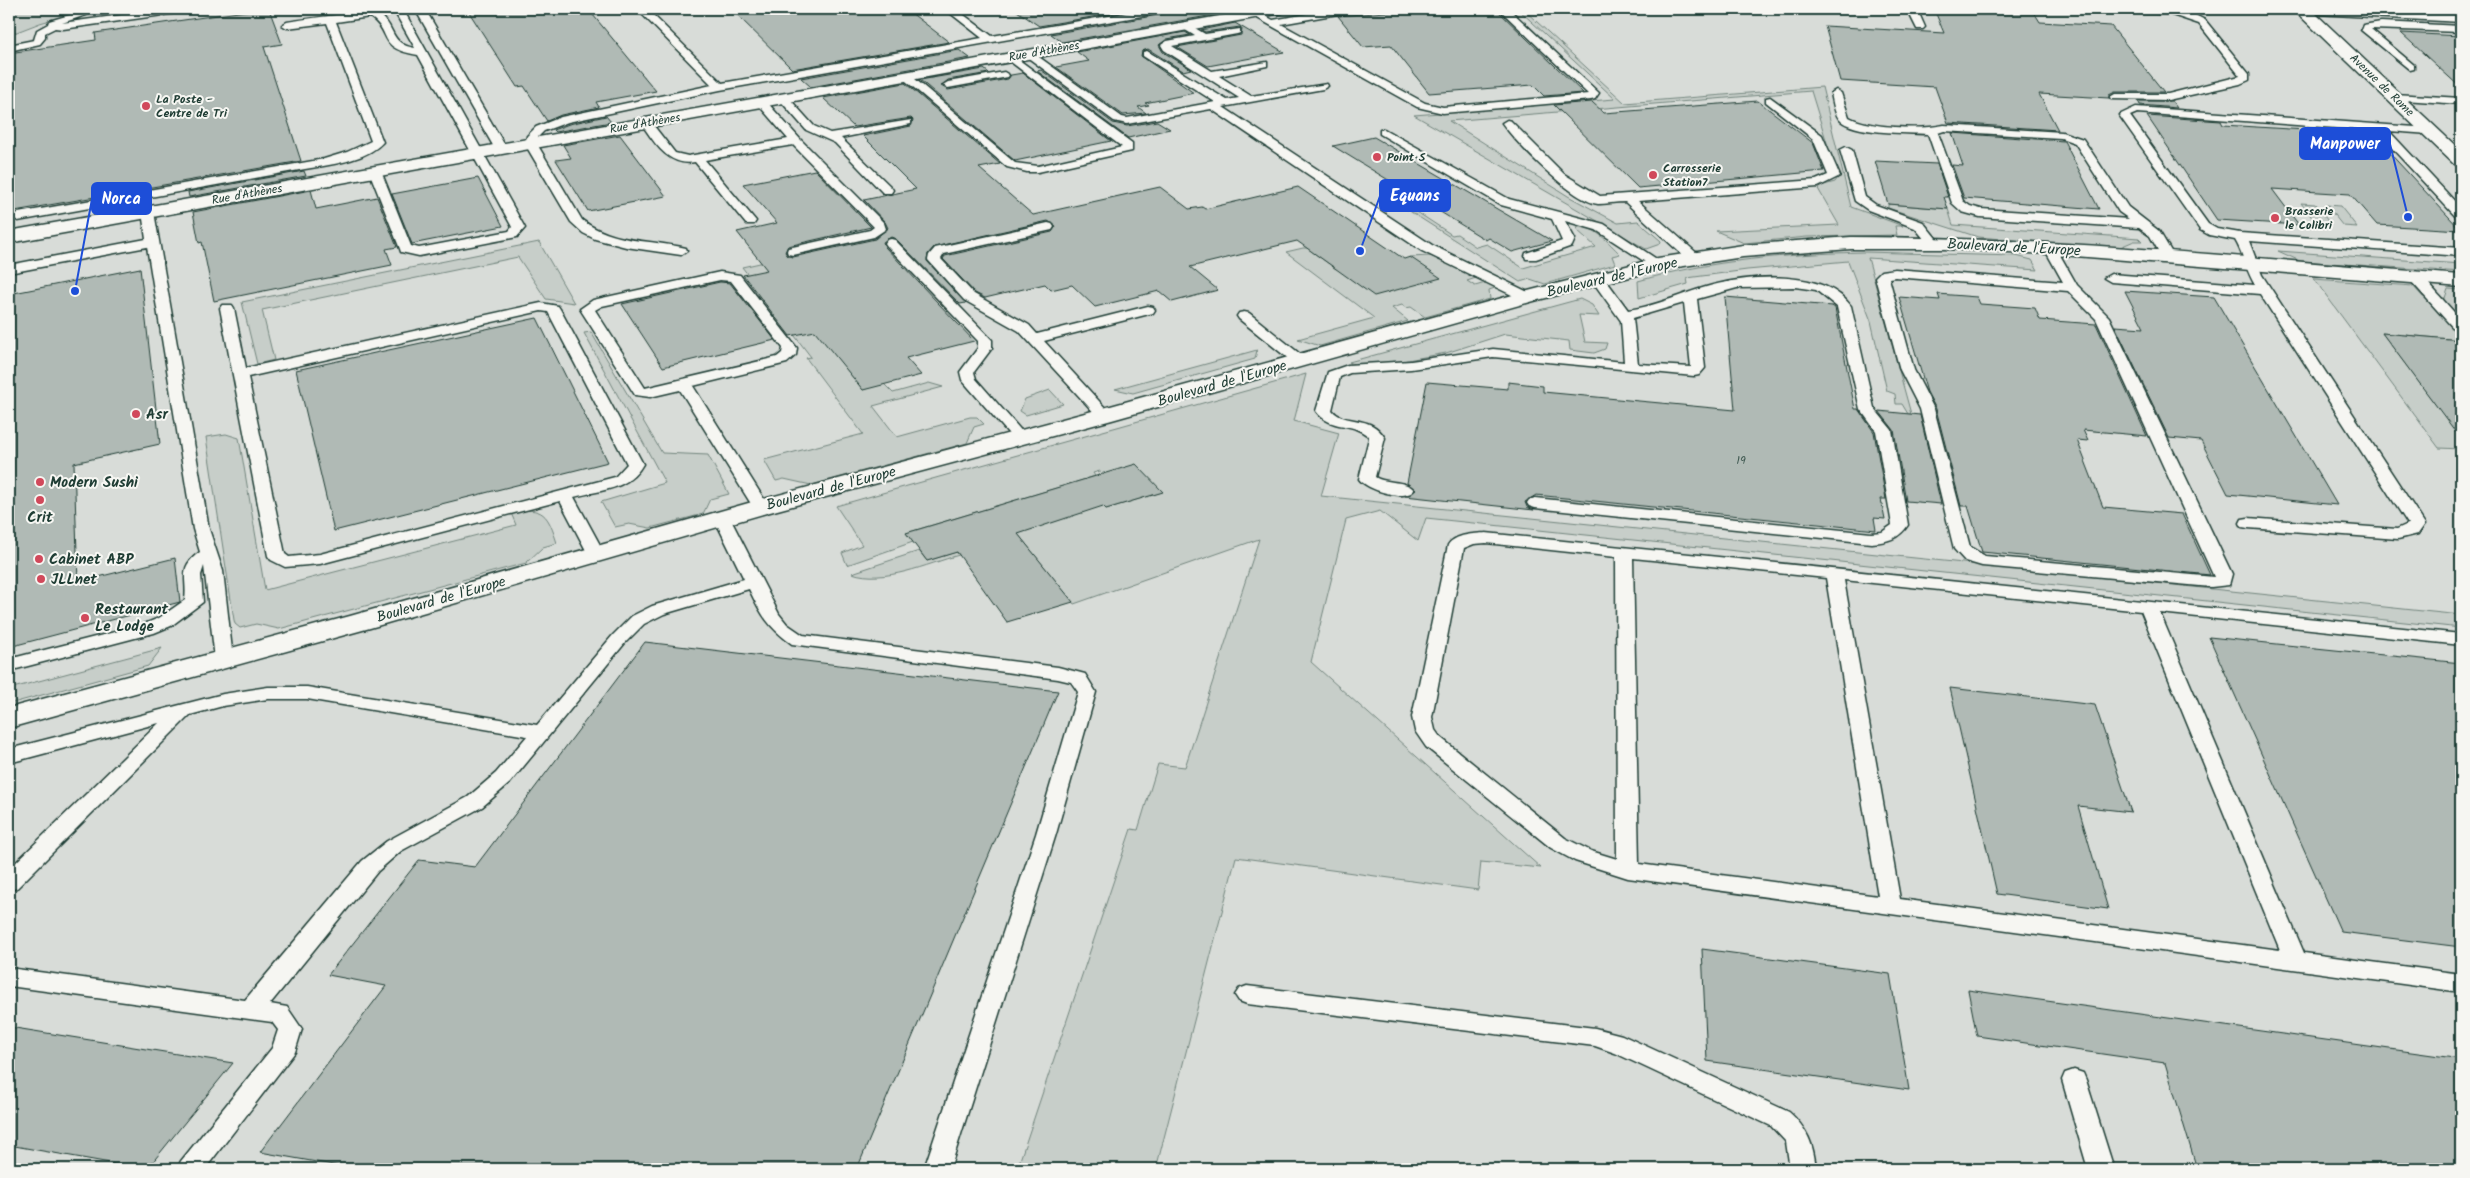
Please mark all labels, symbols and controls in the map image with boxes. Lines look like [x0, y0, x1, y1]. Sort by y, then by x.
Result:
street label: Rue d'Athènes [1007, 36, 1081, 67]
street label: Avenue de Rome [2345, 49, 2419, 122]
place label: La Poste - Centre de Tri [156, 90, 228, 123]
marker: La Poste - Centre de Tri [140, 100, 152, 112]
street label: Rue d'Athènes [608, 108, 682, 139]
callout: Manpower [2300, 128, 2390, 159]
text: Manpower [2310, 132, 2381, 157]
place label: Point S [1387, 148, 1426, 167]
marker: Point S [1371, 151, 1383, 163]
place label: Carrosserie Station7 [1663, 159, 1721, 192]
marker: Carrosserie Station7 [1647, 169, 1659, 181]
street label: Rue d'Athènes [210, 179, 284, 210]
callout: Equans [1380, 180, 1450, 211]
callout: Norca [92, 183, 151, 214]
text: Equans [1390, 184, 1440, 209]
text: Norca [101, 187, 141, 212]
place label: Brasserie le Colibri [2285, 202, 2333, 235]
marker: Brasserie le Colibri [2269, 212, 2281, 224]
street label: Boulevard de l'Europe [1947, 233, 2082, 263]
street label: Boulevard de l'Europe [1544, 251, 1680, 305]
street label: Boulevard de l'Europe [1155, 354, 1290, 414]
place label: Asr [146, 403, 168, 427]
marker: Asr [130, 408, 142, 420]
house number: 19 [1736, 451, 1746, 470]
street label: Boulevard de l'Europe [764, 460, 899, 518]
place label: Modern Sushi [50, 471, 139, 495]
marker: Modern Sushi [34, 476, 46, 488]
marker: Crit [34, 494, 46, 506]
place label: Crit [27, 506, 53, 530]
place label: Cabinet ABP [49, 548, 134, 572]
marker: Cabinet ABP [33, 553, 45, 565]
place label: JLLnet [51, 568, 97, 592]
street label: Boulevard de l'Europe [374, 570, 509, 630]
marker: JLLnet [35, 573, 47, 585]
place label: Restaurant Le Lodge [95, 598, 168, 639]
marker: Restaurant Le Lodge [79, 612, 91, 624]

